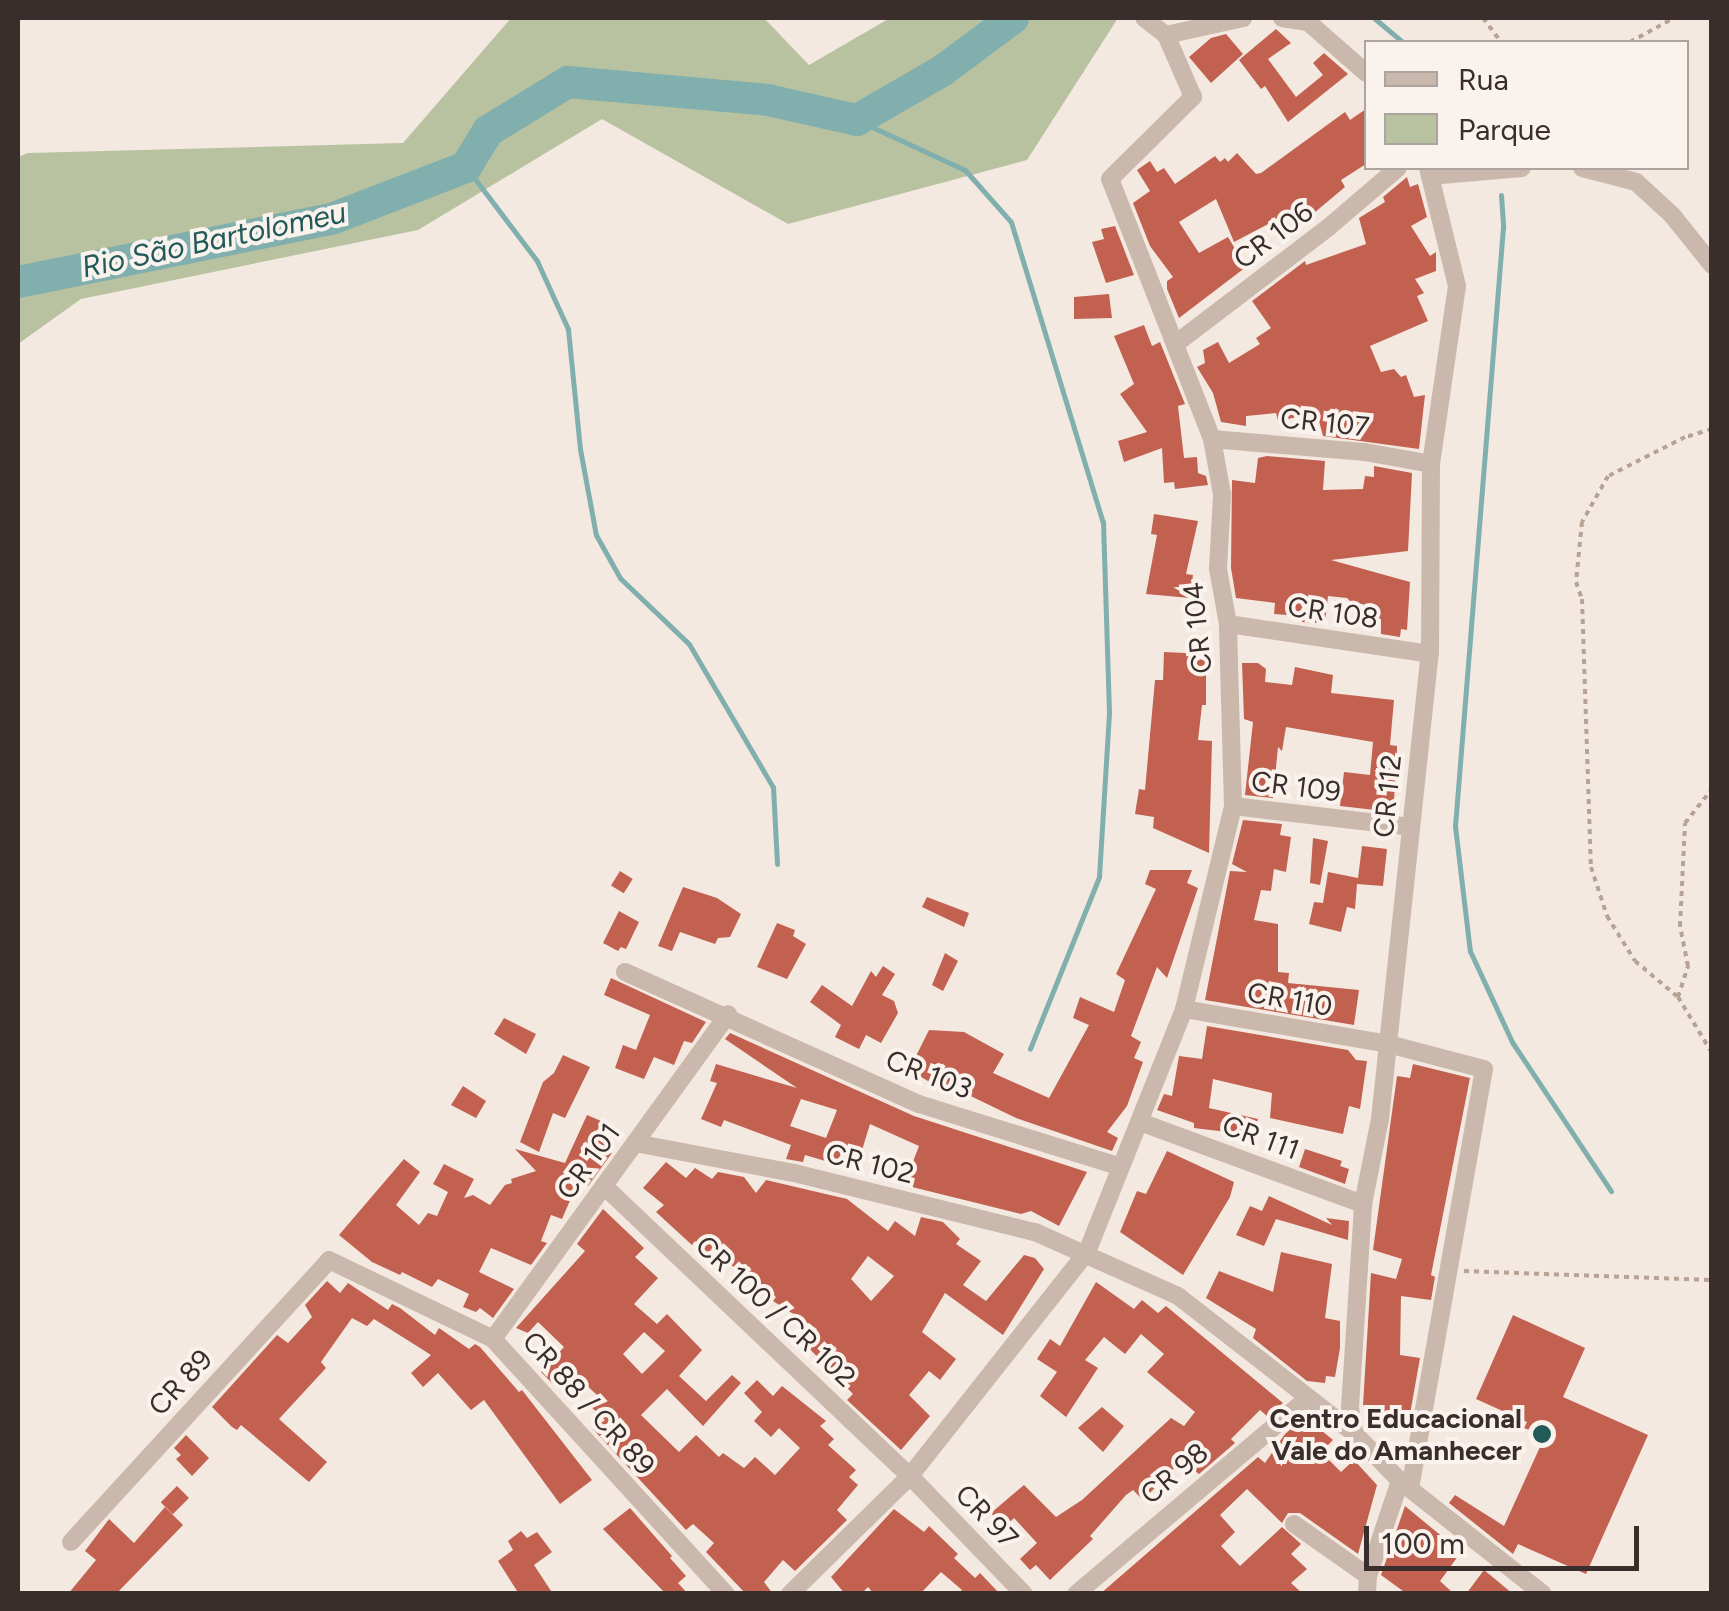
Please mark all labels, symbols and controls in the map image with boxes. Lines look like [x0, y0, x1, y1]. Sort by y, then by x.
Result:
legend [1364, 40, 1689, 170]
text: Rua [1458, 61, 1509, 98]
text: Parque [1458, 111, 1551, 148]
water label: Rio São Bartolomeu [79, 194, 349, 286]
street label: CR 106 [1227, 195, 1319, 275]
street label: CR 107 [1279, 401, 1371, 443]
street label: CR 104 [1176, 581, 1218, 675]
street label: CR 108 [1285, 589, 1381, 635]
street label: CR 112 [1366, 753, 1408, 839]
street label: CR 109 [1249, 764, 1343, 808]
street label: CR 110 [1245, 975, 1335, 1023]
street label: CR 103 [881, 1042, 977, 1106]
street label: CR 111 [1218, 1108, 1304, 1166]
street label: CR 101 [549, 1116, 627, 1206]
street label: CR 102 [822, 1136, 918, 1190]
street label: CR 100 / CR 102 [689, 1228, 863, 1394]
street label: CR 88 / CR 89 [516, 1324, 662, 1482]
street label: CR 89 [141, 1342, 219, 1422]
place label: Centro Educacional Vale do Amanhecer [1270, 1401, 1522, 1467]
marker: Centro Educacional Vale do Amanhecer [1531, 1423, 1553, 1445]
street label: CR 98 [1133, 1435, 1215, 1511]
street label: CR 97 [949, 1477, 1025, 1555]
scale bar [1369, 1506, 1644, 1568]
text: 100 m [1381, 1525, 1465, 1562]

